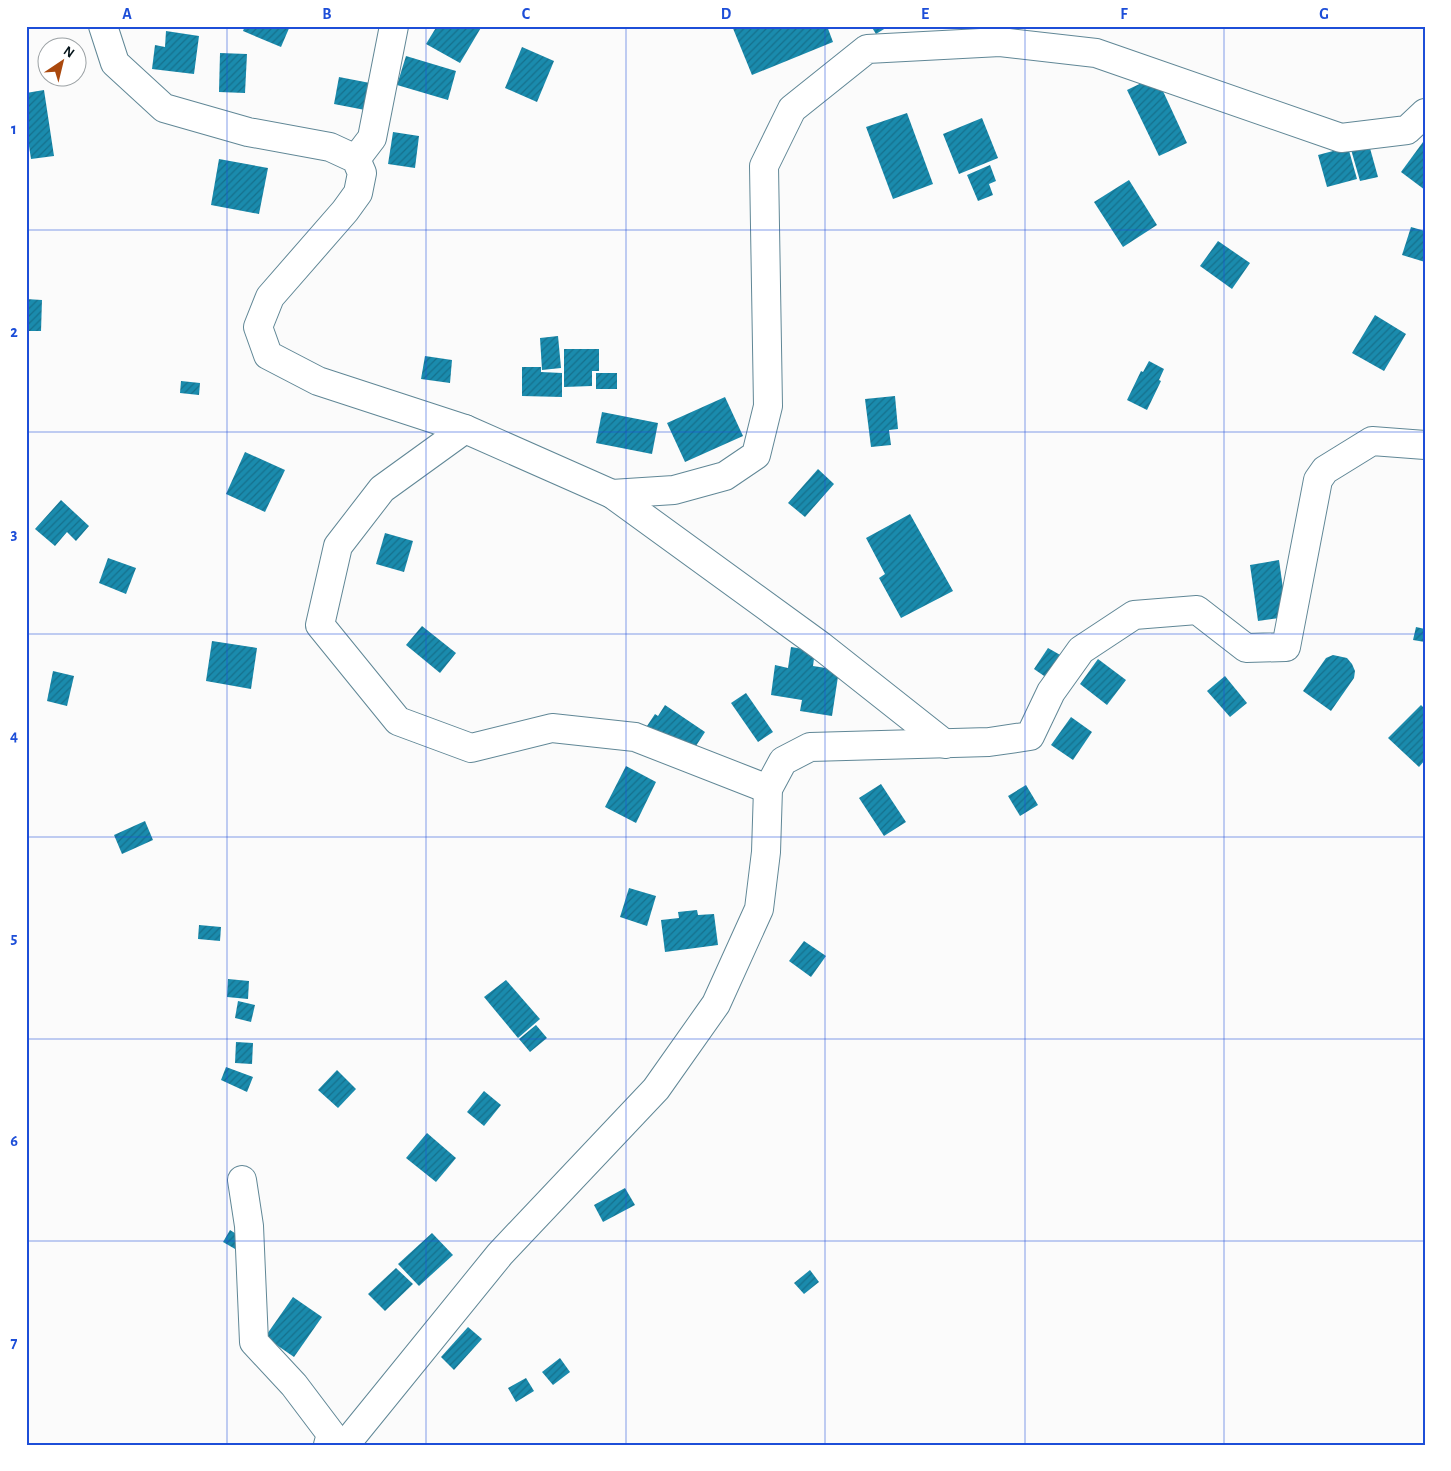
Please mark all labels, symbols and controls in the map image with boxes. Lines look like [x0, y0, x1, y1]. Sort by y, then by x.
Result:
text: A [122, 6, 132, 22]
text: B [322, 6, 332, 22]
text: C [522, 6, 531, 22]
text: D [721, 6, 732, 22]
text: E [921, 6, 929, 22]
text: F [1120, 6, 1128, 22]
text: G [1319, 6, 1329, 22]
north arrow [38, 38, 88, 88]
text: N [61, 44, 77, 61]
text: 1 [11, 121, 17, 137]
text: 2 [10, 324, 18, 340]
text: 3 [11, 526, 18, 542]
text: 4 [10, 728, 18, 744]
text: 5 [11, 930, 18, 946]
text: 6 [10, 1133, 18, 1149]
text: 7 [11, 1335, 18, 1351]

